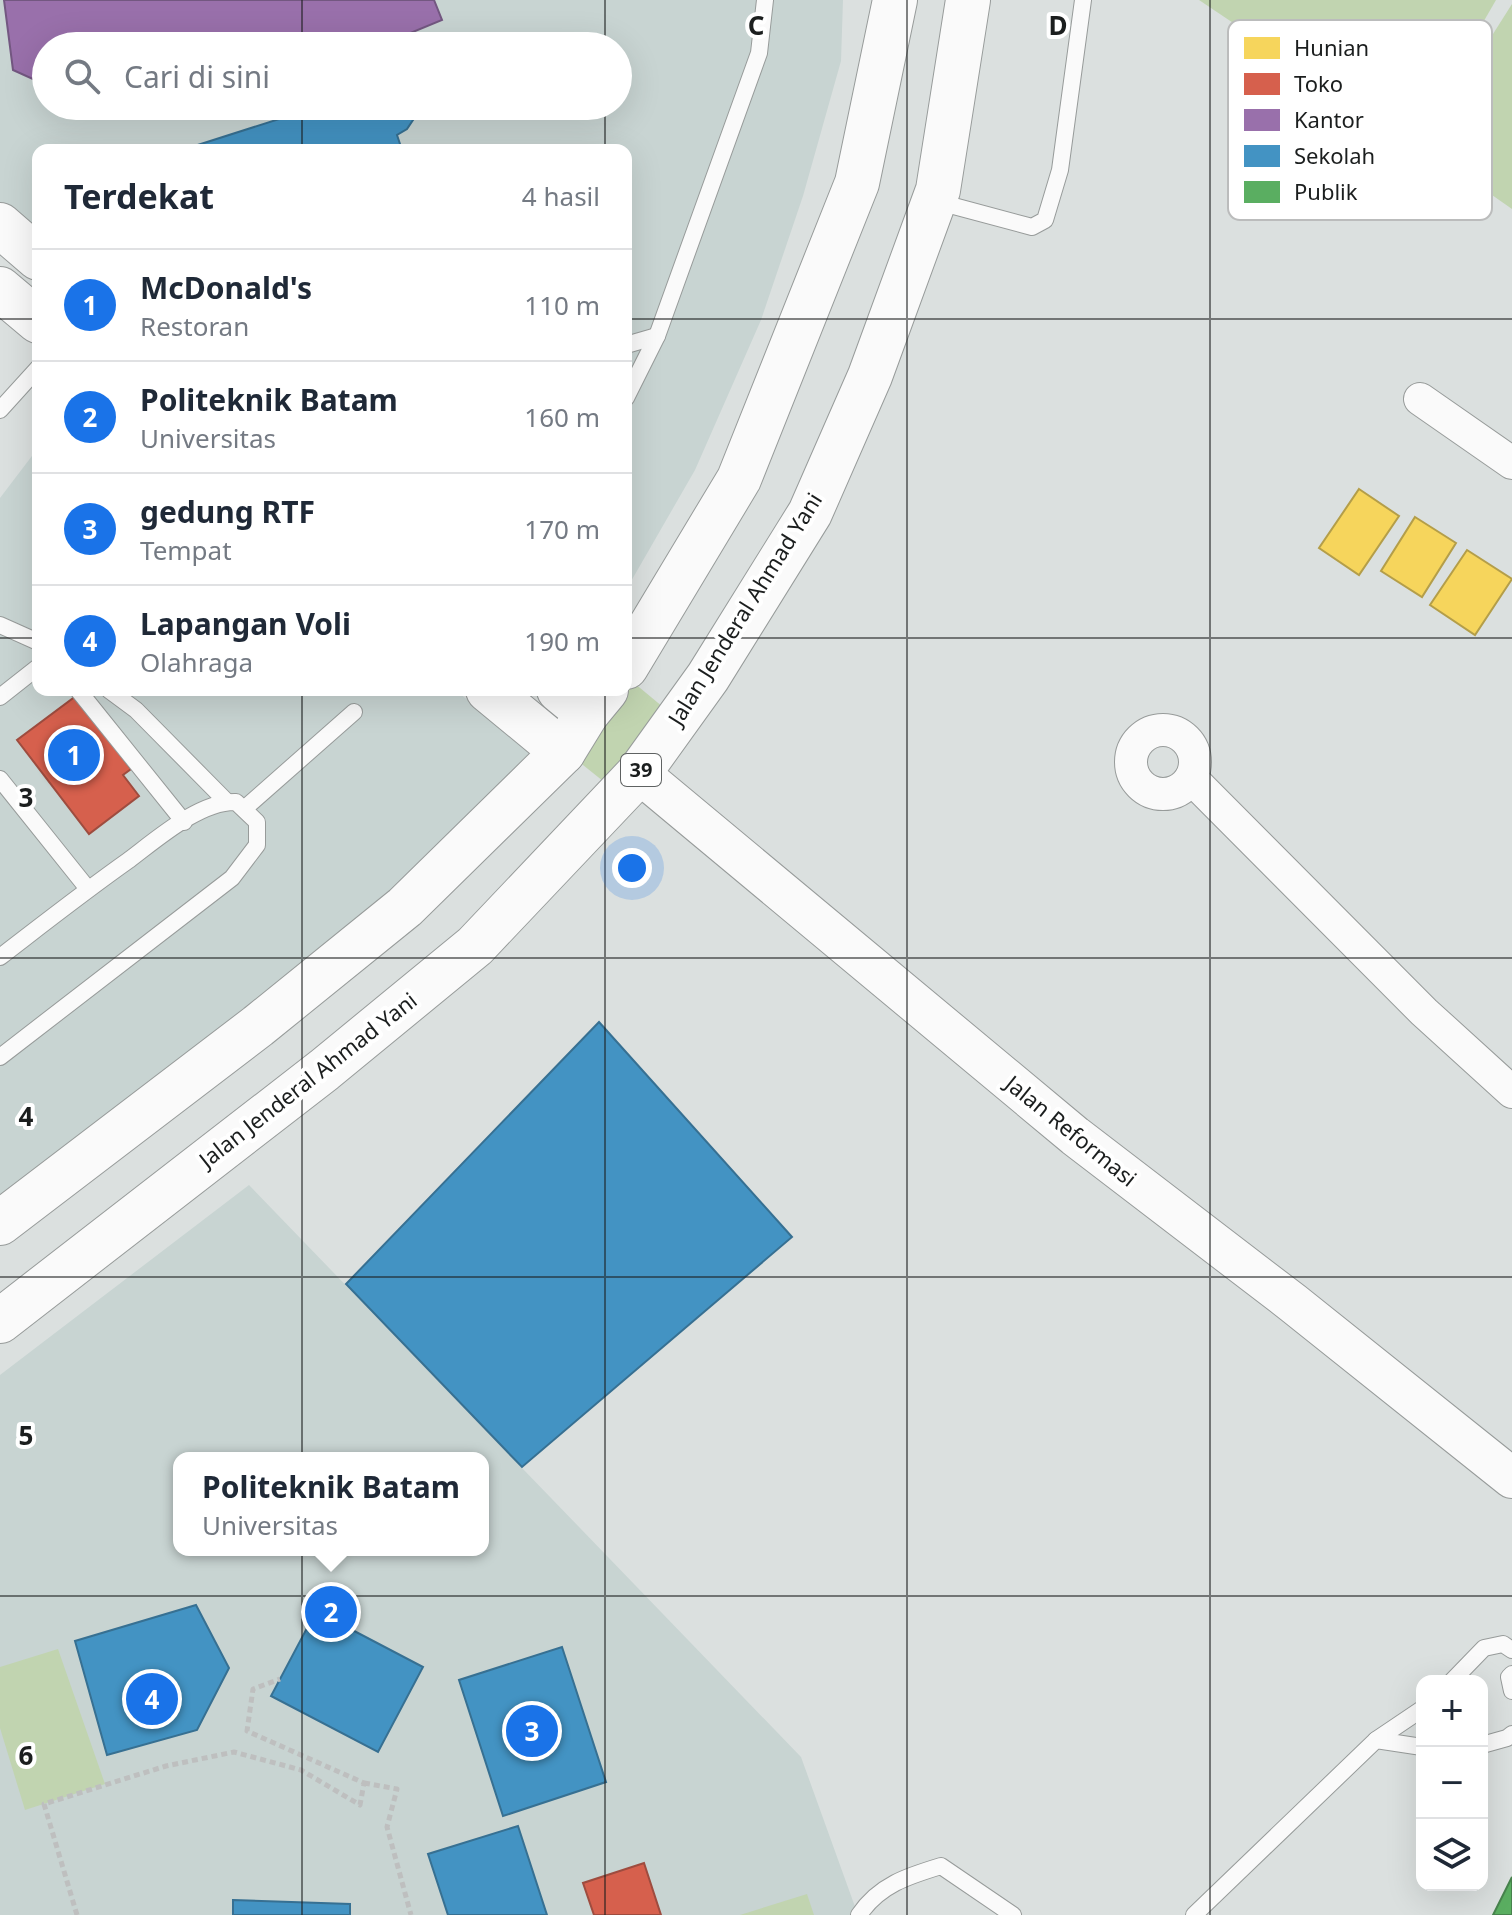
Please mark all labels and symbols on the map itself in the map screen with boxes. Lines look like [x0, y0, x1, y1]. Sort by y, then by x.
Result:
text: C [748, 7, 764, 43]
text: D [1048, 7, 1068, 43]
legend [1228, 20, 1492, 220]
text: Hunian [1294, 32, 1369, 62]
text: Toko [1294, 68, 1343, 98]
text: Kantor [1294, 104, 1364, 134]
text: Sekolah [1294, 140, 1375, 170]
text: Publik [1294, 176, 1358, 206]
street label: Jalan Jenderal Ahmad Yani [659, 487, 828, 732]
pin: 1 [48, 725, 100, 785]
road number: 39 [621, 754, 661, 786]
text: 3 [19, 779, 33, 815]
your location [612, 848, 652, 888]
street label: Jalan Jenderal Ahmad Yani [191, 985, 423, 1175]
street label: Jalan Reformasi [998, 1067, 1144, 1193]
text: 4 [19, 1098, 34, 1134]
text: 5 [19, 1417, 33, 1453]
pin: 2 [305, 1582, 357, 1642]
pin: 4 [126, 1669, 178, 1729]
pin: 3 [506, 1701, 558, 1761]
text: 6 [19, 1737, 34, 1773]

